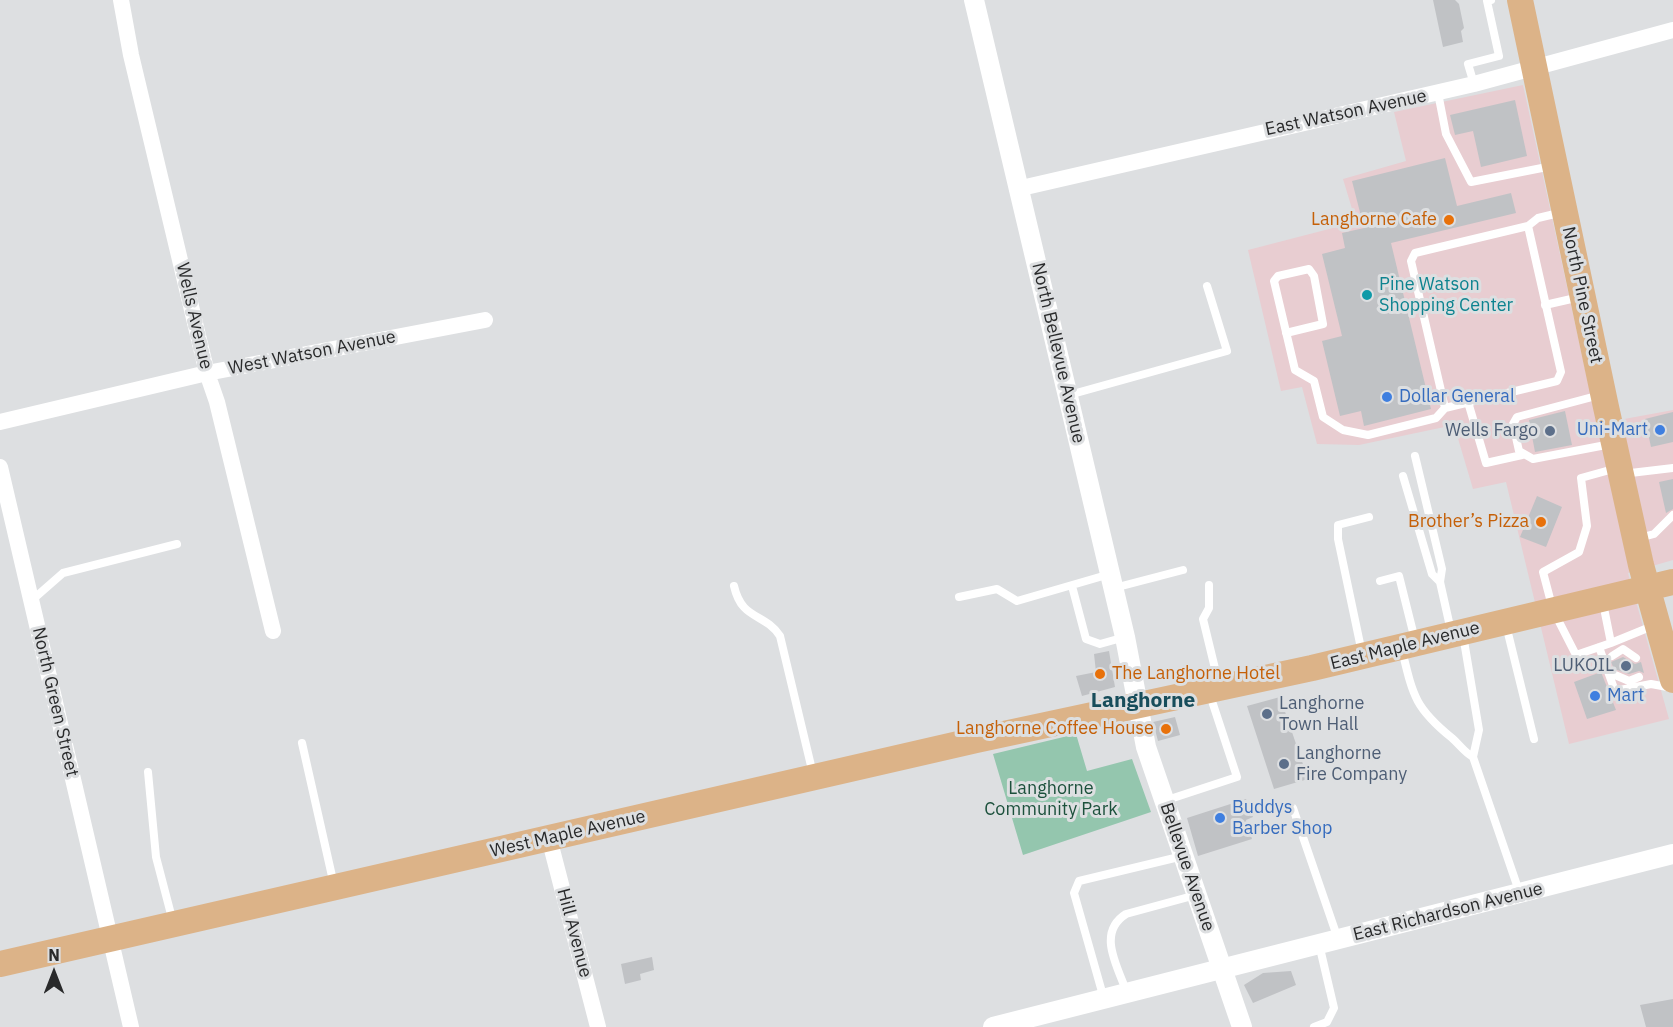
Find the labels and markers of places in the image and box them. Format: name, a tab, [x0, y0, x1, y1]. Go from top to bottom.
place label: Langhorne Cafe	[1311, 209, 1437, 231]
marker: Langhorne Cafe	[1442, 213, 1456, 227]
place label: Pine Watson Shopping Center	[1379, 274, 1513, 316]
marker: Pine Watson Shopping Center	[1360, 288, 1374, 302]
place label: Dollar General	[1399, 386, 1515, 408]
marker: Dollar General	[1380, 390, 1394, 404]
place label: Uni-Mart	[1577, 419, 1648, 441]
place label: Wells Fargo	[1445, 420, 1538, 442]
marker: Uni-Mart	[1653, 423, 1667, 437]
marker: Wells Fargo	[1543, 424, 1557, 438]
place label: Brother’s Pizza	[1408, 511, 1529, 533]
marker: Brother’s Pizza	[1534, 515, 1548, 529]
place label: LUKOIL	[1553, 655, 1614, 677]
marker: LUKOIL	[1619, 659, 1633, 673]
place label: The Langhorne Hotel	[1112, 663, 1280, 685]
marker: The Langhorne Hotel	[1093, 667, 1107, 681]
place label: Mart	[1607, 685, 1644, 707]
marker: Mart	[1588, 689, 1602, 703]
place label: Langhorne Town Hall	[1279, 693, 1364, 736]
marker: Langhorne Town Hall	[1260, 707, 1274, 721]
place label: Langhorne Coffee House	[956, 718, 1154, 740]
marker: Langhorne Coffee House	[1159, 722, 1173, 736]
place label: Langhorne Fire Company	[1296, 743, 1407, 786]
marker: Langhorne Fire Company	[1277, 757, 1291, 771]
place label: Buddys Barber Shop	[1232, 797, 1332, 840]
marker: Buddys Barber Shop	[1213, 811, 1227, 825]

